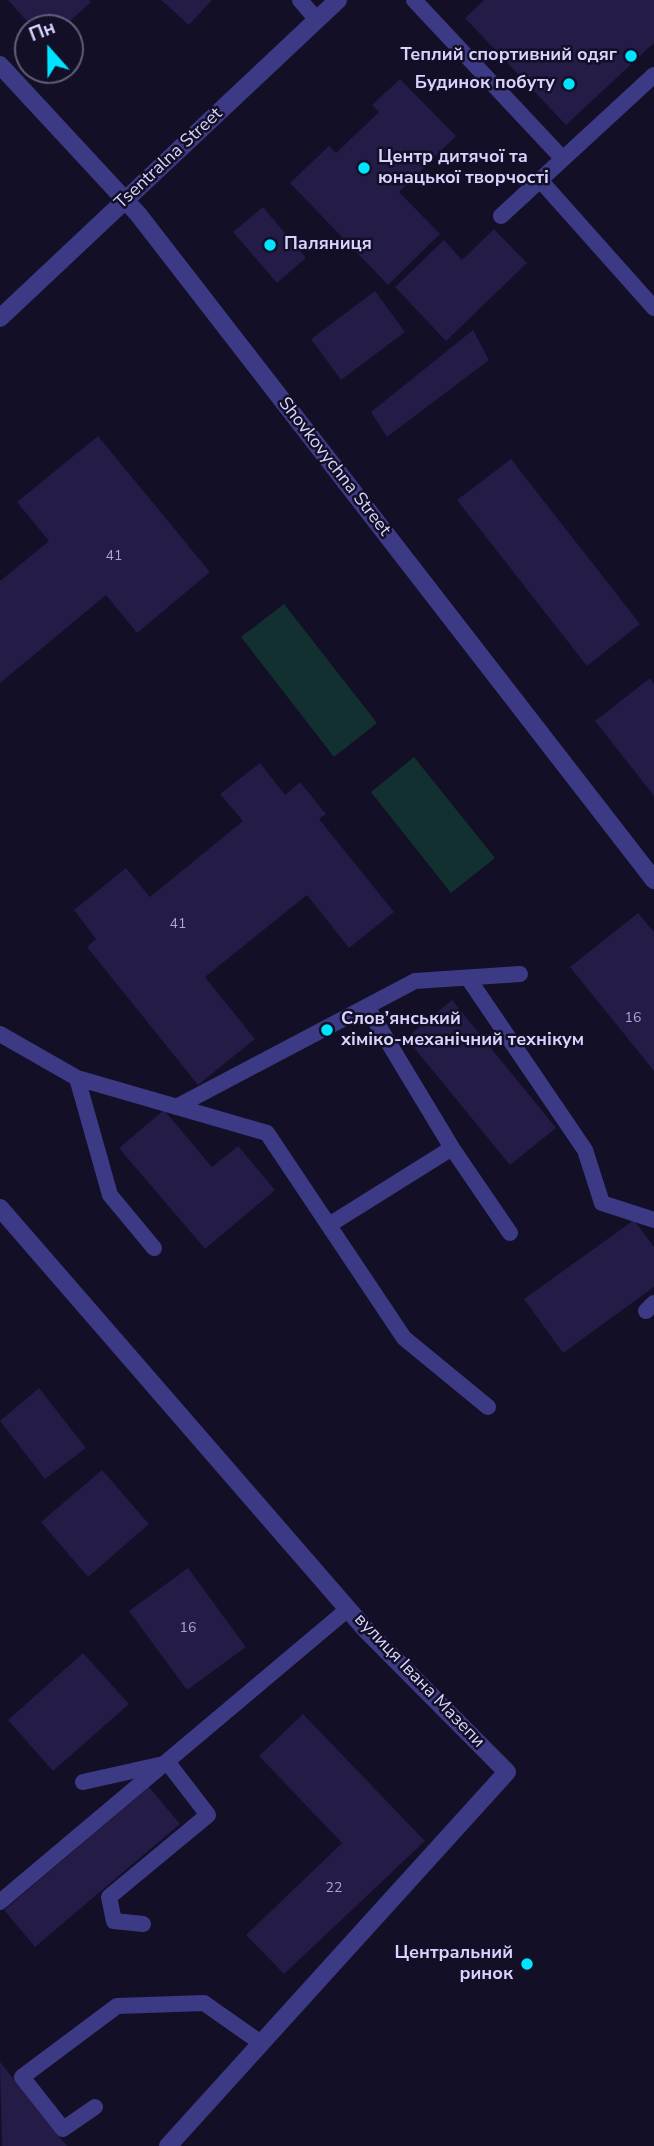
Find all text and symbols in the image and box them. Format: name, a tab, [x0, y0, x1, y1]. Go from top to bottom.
north arrow	[14, 14, 84, 84]
text: Пн	[25, 14, 59, 48]
place label: Теплий спортивний одяг	[400, 45, 617, 67]
marker: Теплий спортивний одяг	[623, 48, 639, 64]
place label: Будинок побуту	[415, 73, 555, 95]
marker: Будинок побуту	[561, 76, 577, 92]
street label: Tsentralna Street	[111, 104, 227, 214]
place label: Центр дитячої та юнацької творчості	[378, 147, 549, 190]
marker: Центр дитячої та юнацької творчості	[356, 160, 372, 176]
place label: Паляниця	[284, 234, 372, 256]
marker: Паляниця	[262, 237, 278, 253]
street label: Shovkovychna Street	[273, 393, 395, 541]
house number: 41	[106, 549, 122, 565]
house number: 41	[170, 917, 186, 933]
place label: Слов’янський хіміко-механічний технікум	[341, 1009, 584, 1052]
house number: 16	[625, 1011, 641, 1027]
marker: Слов’янський хіміко-механічний технікум	[319, 1022, 335, 1038]
street label: вулиця Івана Мазепи	[349, 1609, 489, 1753]
house number: 16	[180, 1621, 196, 1637]
house number: 22	[326, 1881, 342, 1897]
place label: Центральний ринок	[394, 1943, 513, 1986]
marker: Центральний ринок	[519, 1956, 535, 1972]

